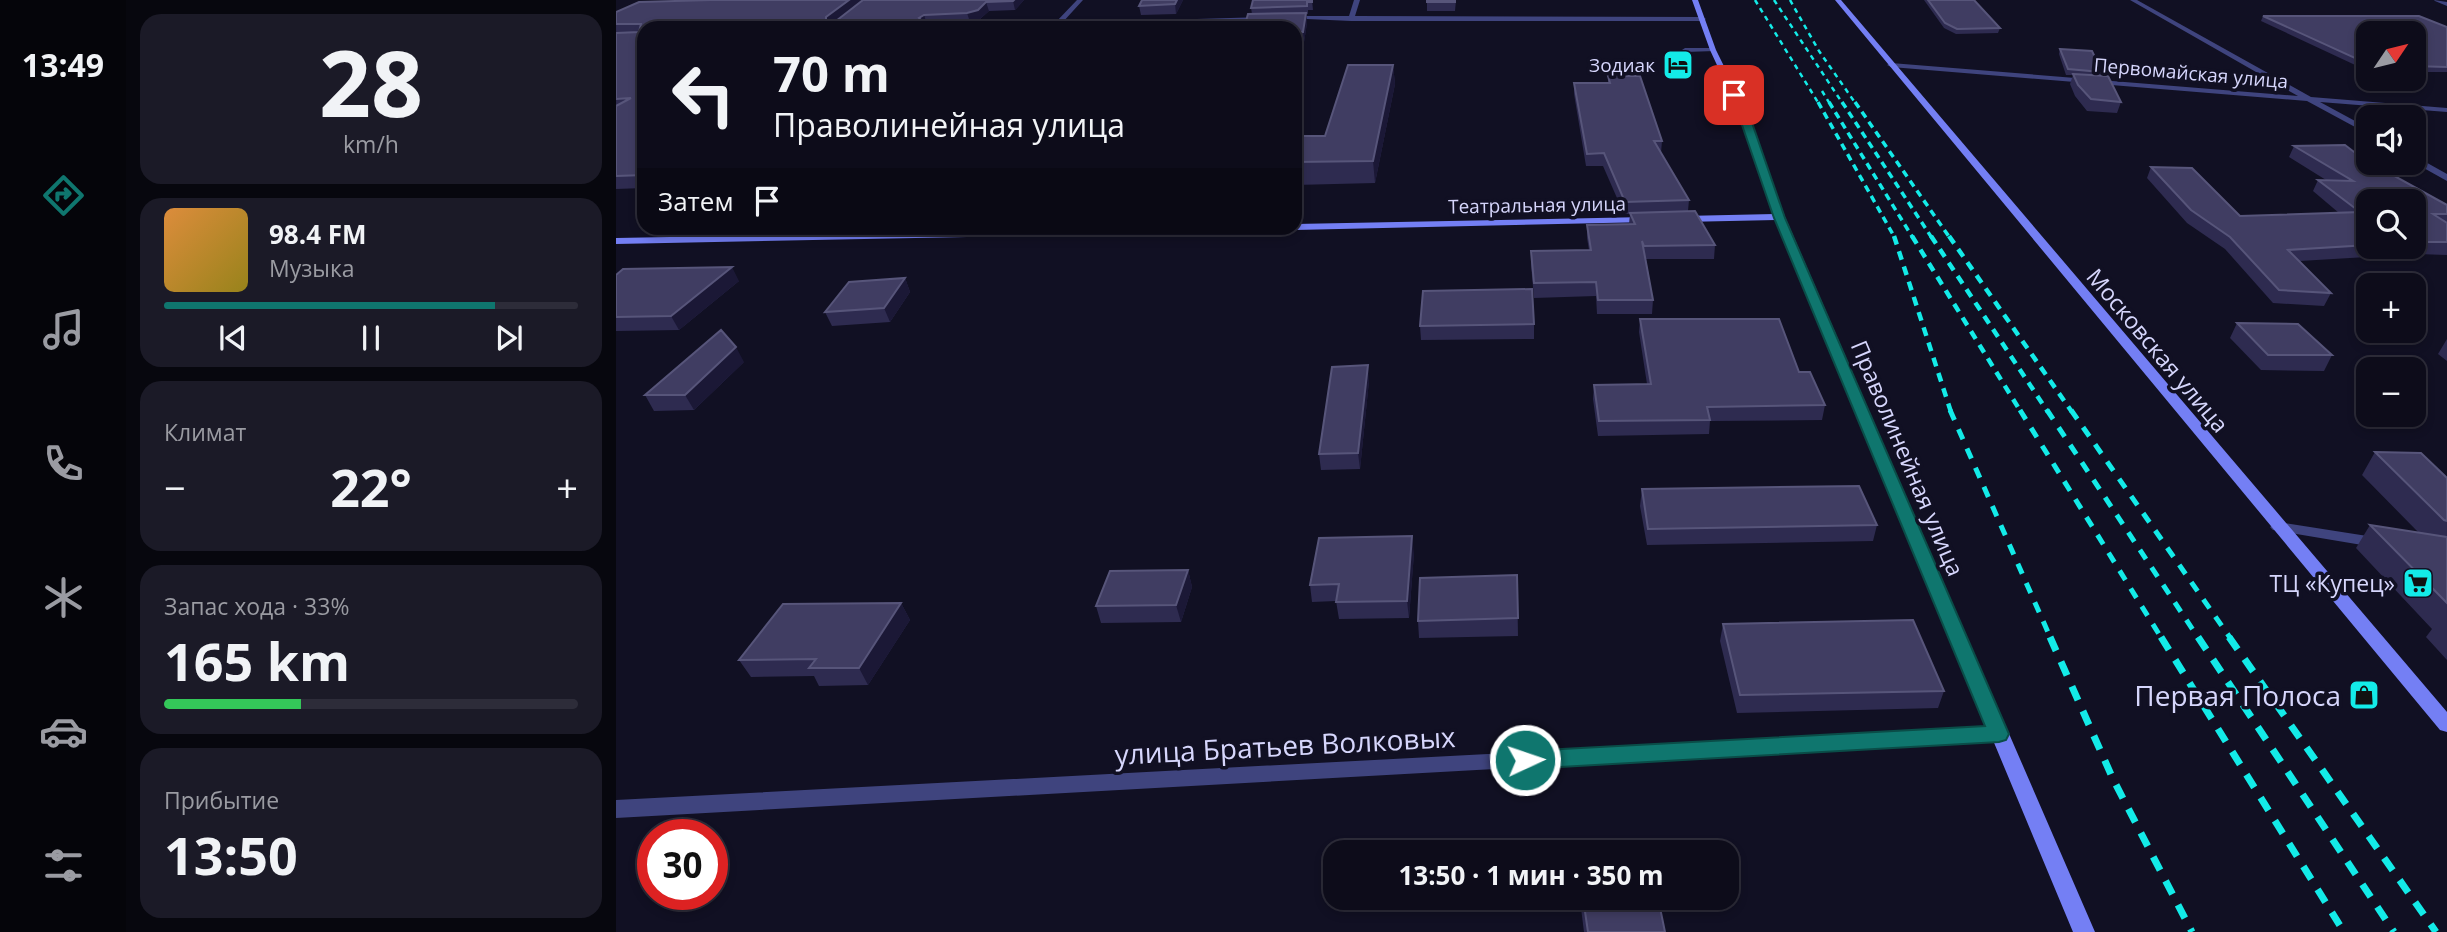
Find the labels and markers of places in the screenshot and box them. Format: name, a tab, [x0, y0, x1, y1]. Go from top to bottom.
hotel icon: Зодиак	[1661, 48, 1695, 82]
place label: Зодиак	[1589, 52, 1655, 78]
pin	[1704, 65, 1764, 125]
supermarket icon: ТЦ «Купец»	[2401, 566, 2435, 600]
place label: ТЦ «Купец»	[2269, 567, 2395, 599]
place label: Первая Полоса	[2134, 676, 2341, 714]
shop icon: Первая Полоса	[2347, 678, 2381, 712]

